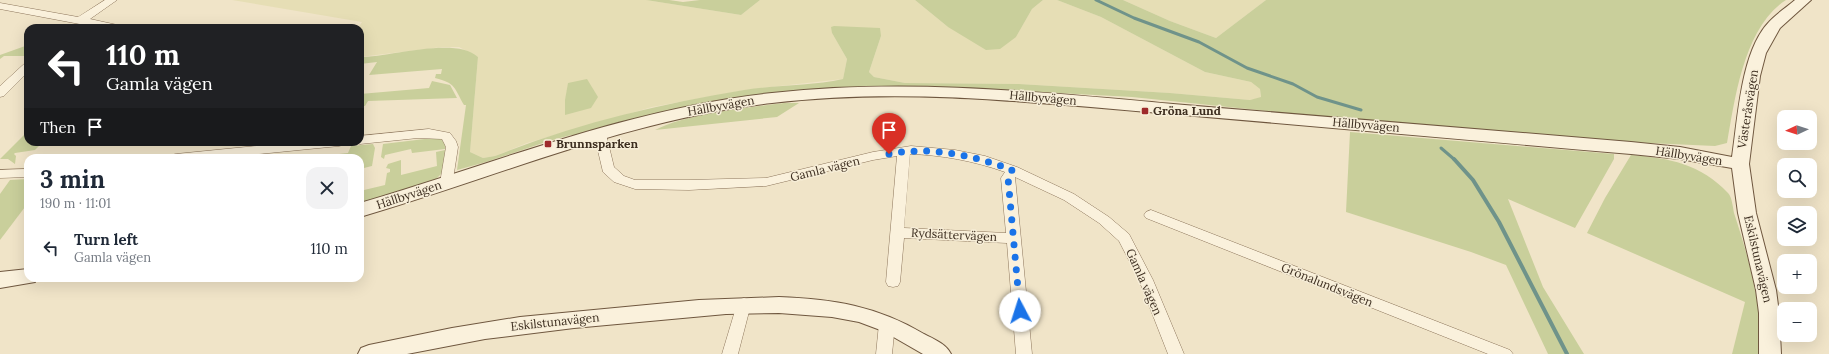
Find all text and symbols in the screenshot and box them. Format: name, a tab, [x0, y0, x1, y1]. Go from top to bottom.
text: 110 m	[106, 37, 180, 73]
icon: left	[40, 40, 92, 92]
street label: Västeråsvägen	[1734, 68, 1761, 150]
text: Gamla vägen	[106, 72, 213, 95]
street label: Hällbyvägen	[1009, 87, 1077, 108]
street label: Hällbyvägen	[686, 92, 756, 119]
place label: Gröna Lund	[1153, 103, 1221, 118]
marker: Gröna Lund	[1140, 106, 1150, 116]
north arrow	[1777, 110, 1817, 150]
map controls	[1777, 110, 1817, 342]
pin	[872, 113, 906, 154]
street label: Hällbyvägen	[1332, 114, 1400, 135]
icon: arrive	[84, 116, 106, 138]
text: Then	[40, 118, 76, 137]
icon: arrive	[878, 119, 900, 141]
place label: Brunnsparken	[556, 136, 639, 151]
marker: Brunnsparken	[543, 139, 553, 149]
street label: Hällbyvägen	[1654, 143, 1724, 168]
street label: Gamla vägen	[789, 153, 861, 184]
button: search	[1777, 158, 1817, 198]
text: 3 min	[40, 164, 105, 195]
button: close	[306, 167, 348, 209]
street label: Hällbyvägen	[374, 177, 443, 212]
text: 190 m · 11:01	[40, 195, 111, 212]
button: layers	[1777, 206, 1817, 246]
street label: Eskilstunavägen	[1741, 214, 1776, 304]
street label: Rydsättervägen	[911, 225, 997, 244]
text: Turn left	[74, 230, 138, 249]
icon: left	[40, 237, 62, 259]
text: 110 m	[310, 239, 348, 258]
street label: Gamla vägen	[1123, 246, 1166, 317]
text: Gamla vägen	[74, 249, 151, 266]
button: +	[1777, 254, 1817, 294]
street label: Grönalundsvägen	[1279, 259, 1375, 310]
position arrow	[999, 290, 1041, 332]
button: −	[1777, 302, 1817, 342]
street label: Eskilstunavägen	[510, 309, 600, 334]

